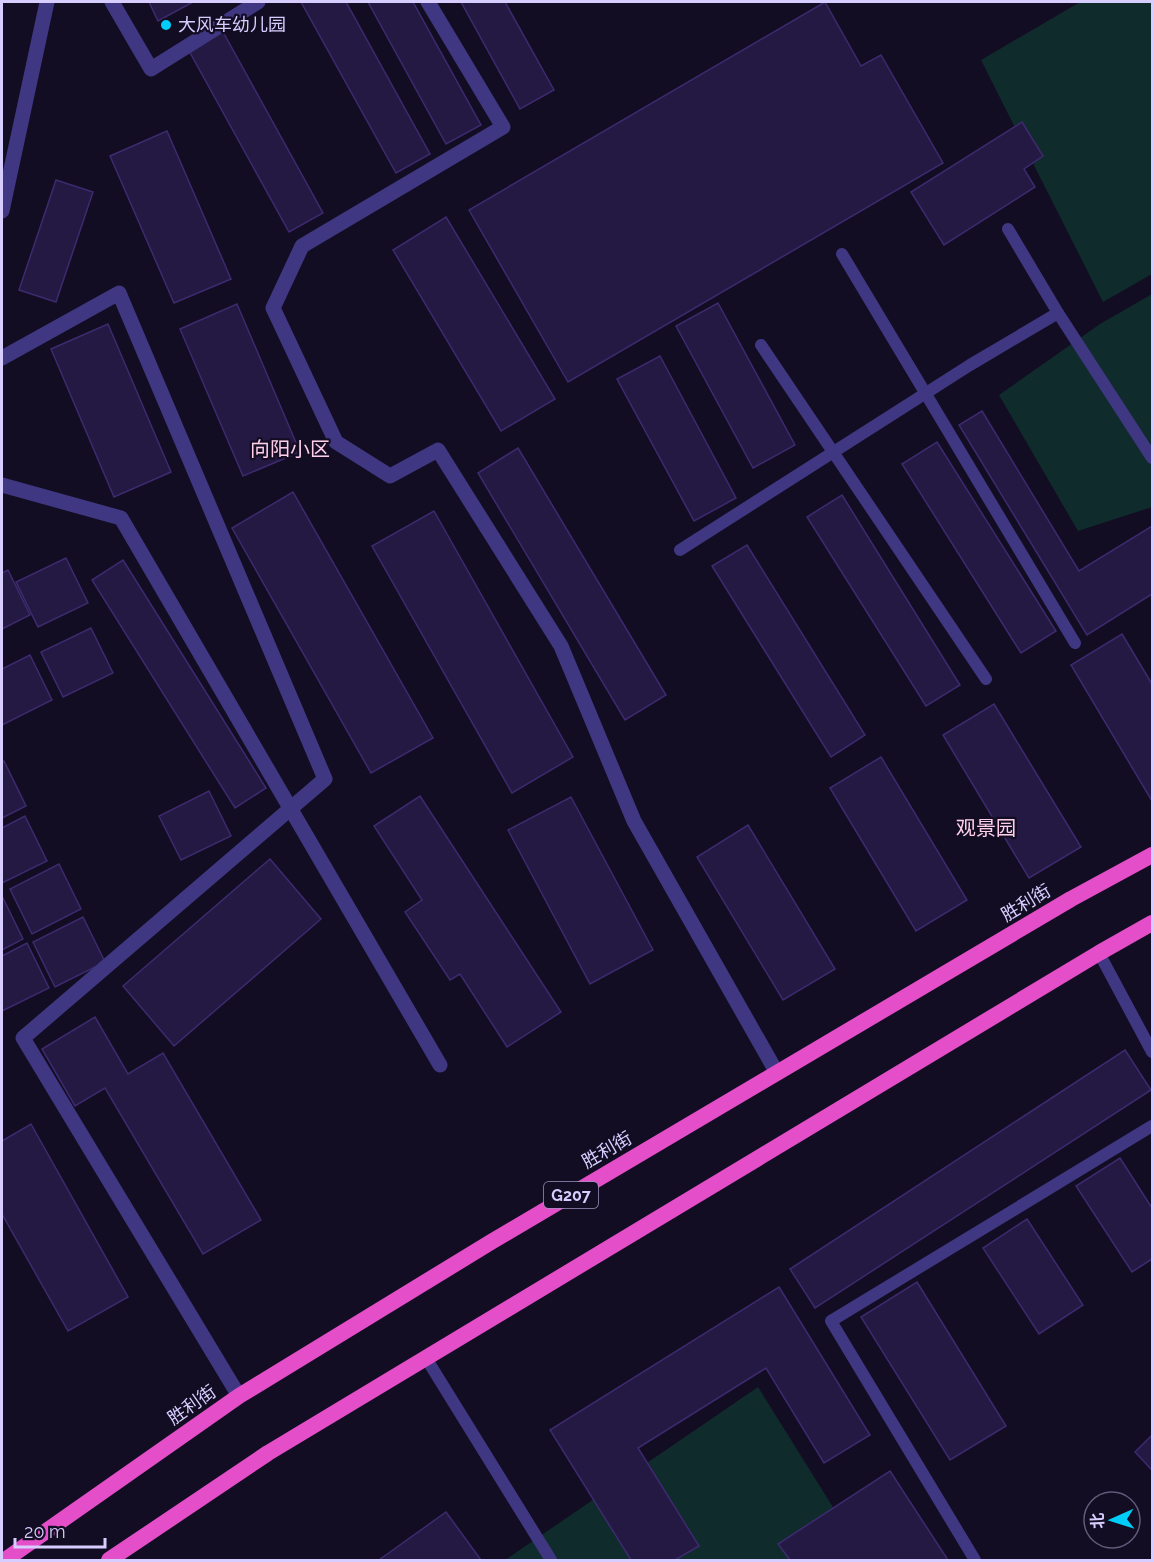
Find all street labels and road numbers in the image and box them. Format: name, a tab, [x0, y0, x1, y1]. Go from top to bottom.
street label: 胜利街	[997, 880, 1054, 925]
street label: 胜利街	[578, 1127, 635, 1172]
road number: G207	[544, 1182, 598, 1208]
street label: 胜利街	[164, 1381, 220, 1429]

